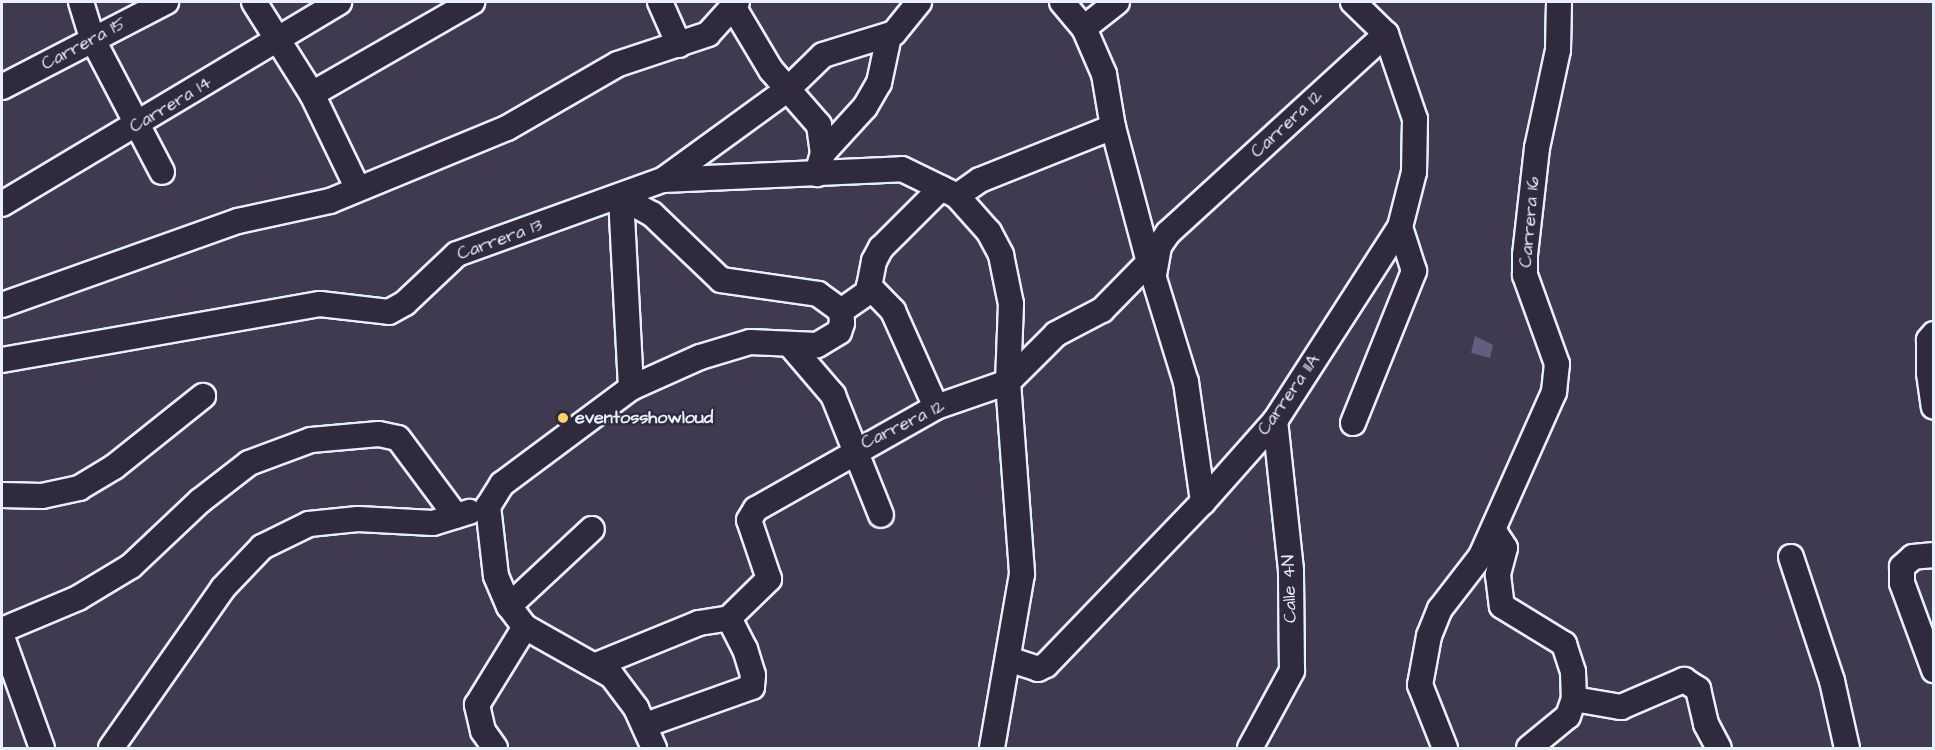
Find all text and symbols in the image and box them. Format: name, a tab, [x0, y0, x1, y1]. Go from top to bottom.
street label: Carrera 15	[38, 13, 130, 75]
street label: Carrera 14	[126, 72, 216, 138]
street label: Carrera 12	[1247, 85, 1327, 163]
street label: Carrera 16	[1515, 176, 1545, 268]
street label: Carrera 13	[454, 215, 546, 265]
street label: Carrera 11A	[1253, 350, 1325, 440]
street label: Carrera 12	[858, 395, 948, 455]
place label: eventosshowloud	[575, 407, 713, 429]
marker: eventosshowloud	[556, 411, 570, 425]
street label: Calle 4N	[1278, 555, 1302, 623]

